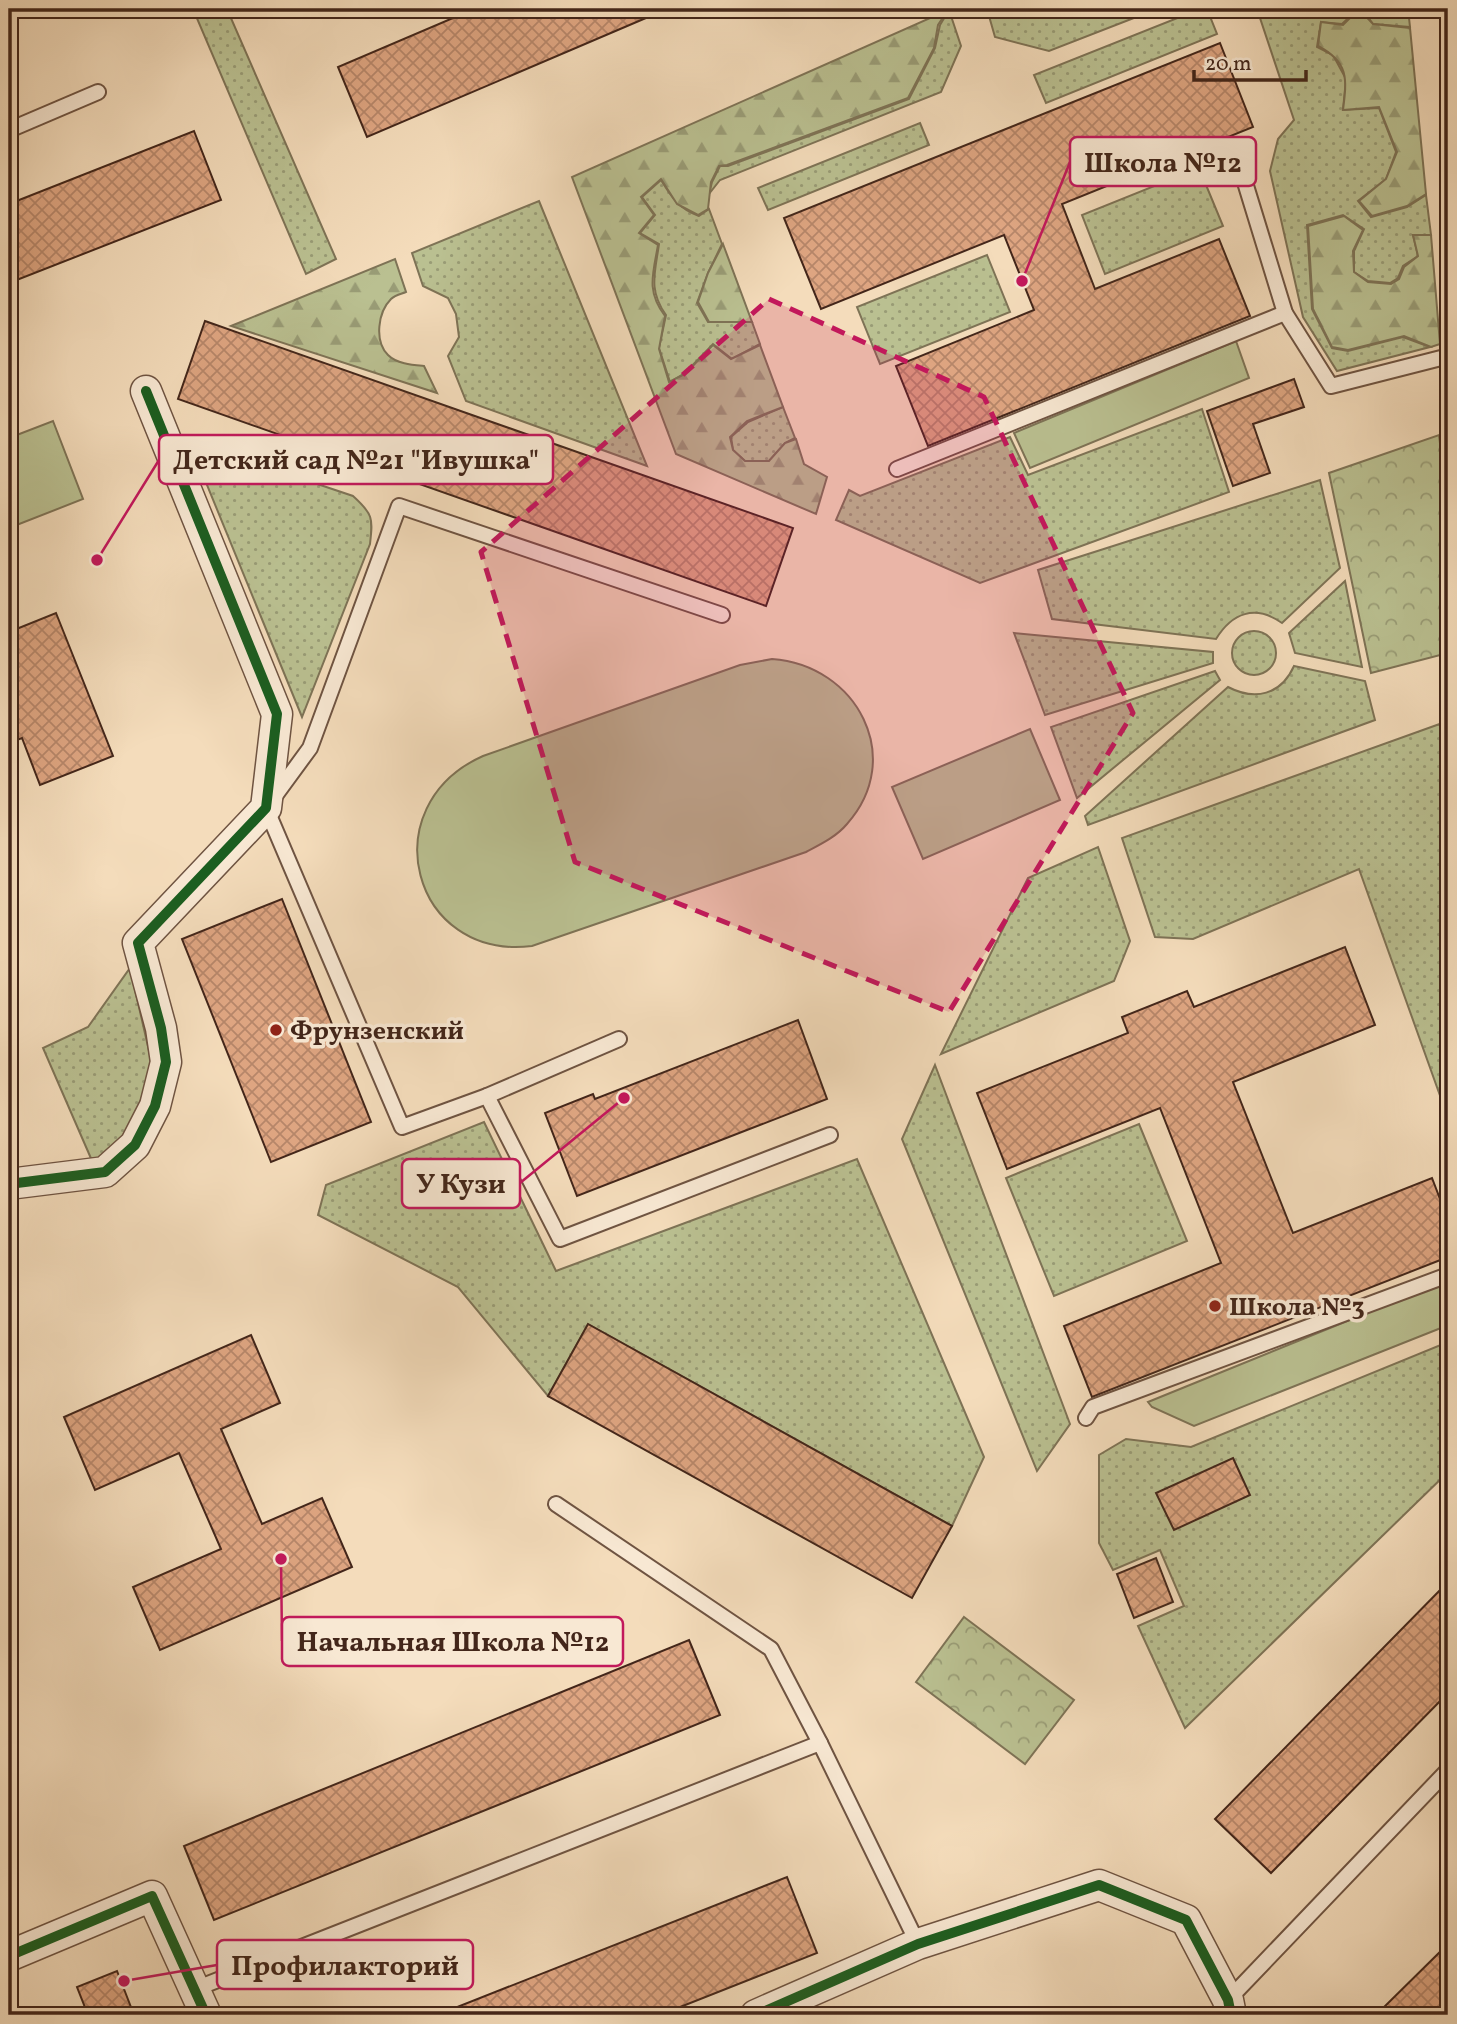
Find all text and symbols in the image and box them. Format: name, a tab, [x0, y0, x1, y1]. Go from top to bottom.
scale bar	[1194, 38, 1306, 82]
text: 20 m	[1205, 50, 1251, 79]
callout: Школа №12	[1070, 137, 1256, 186]
text: Школа №12	[1084, 145, 1242, 184]
callout: Детский сад №21 "Ивушка"	[159, 435, 553, 484]
text: Детский сад №21 "Ивушка"	[173, 442, 539, 481]
place label: Фрунзенский	[290, 1014, 464, 1050]
marker: Фрунзенский	[268, 1022, 284, 1038]
callout: У Кузи	[402, 1159, 520, 1208]
text: У Кузи	[416, 1166, 506, 1205]
place label: Школа №3	[1229, 1290, 1365, 1326]
marker: Школа №3	[1207, 1298, 1223, 1314]
callout: Начальная Школа №12	[282, 1617, 623, 1666]
text: Начальная Школа №12	[297, 1624, 609, 1663]
callout: Профилакторий	[217, 1940, 473, 1989]
text: Профилакторий	[231, 1948, 459, 1987]

